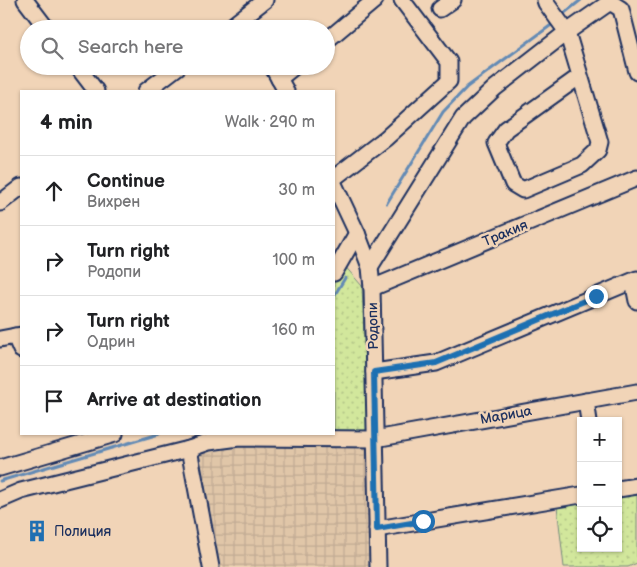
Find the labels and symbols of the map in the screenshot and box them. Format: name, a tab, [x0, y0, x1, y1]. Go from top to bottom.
street label: Тракия	[480, 216, 530, 250]
route end	[585, 285, 608, 308]
street label: Родопи	[364, 302, 382, 350]
street label: Марица	[479, 402, 534, 428]
route start	[412, 510, 435, 533]
building icon: Полиция	[24, 518, 50, 544]
place label: Полиция	[54, 523, 111, 540]

